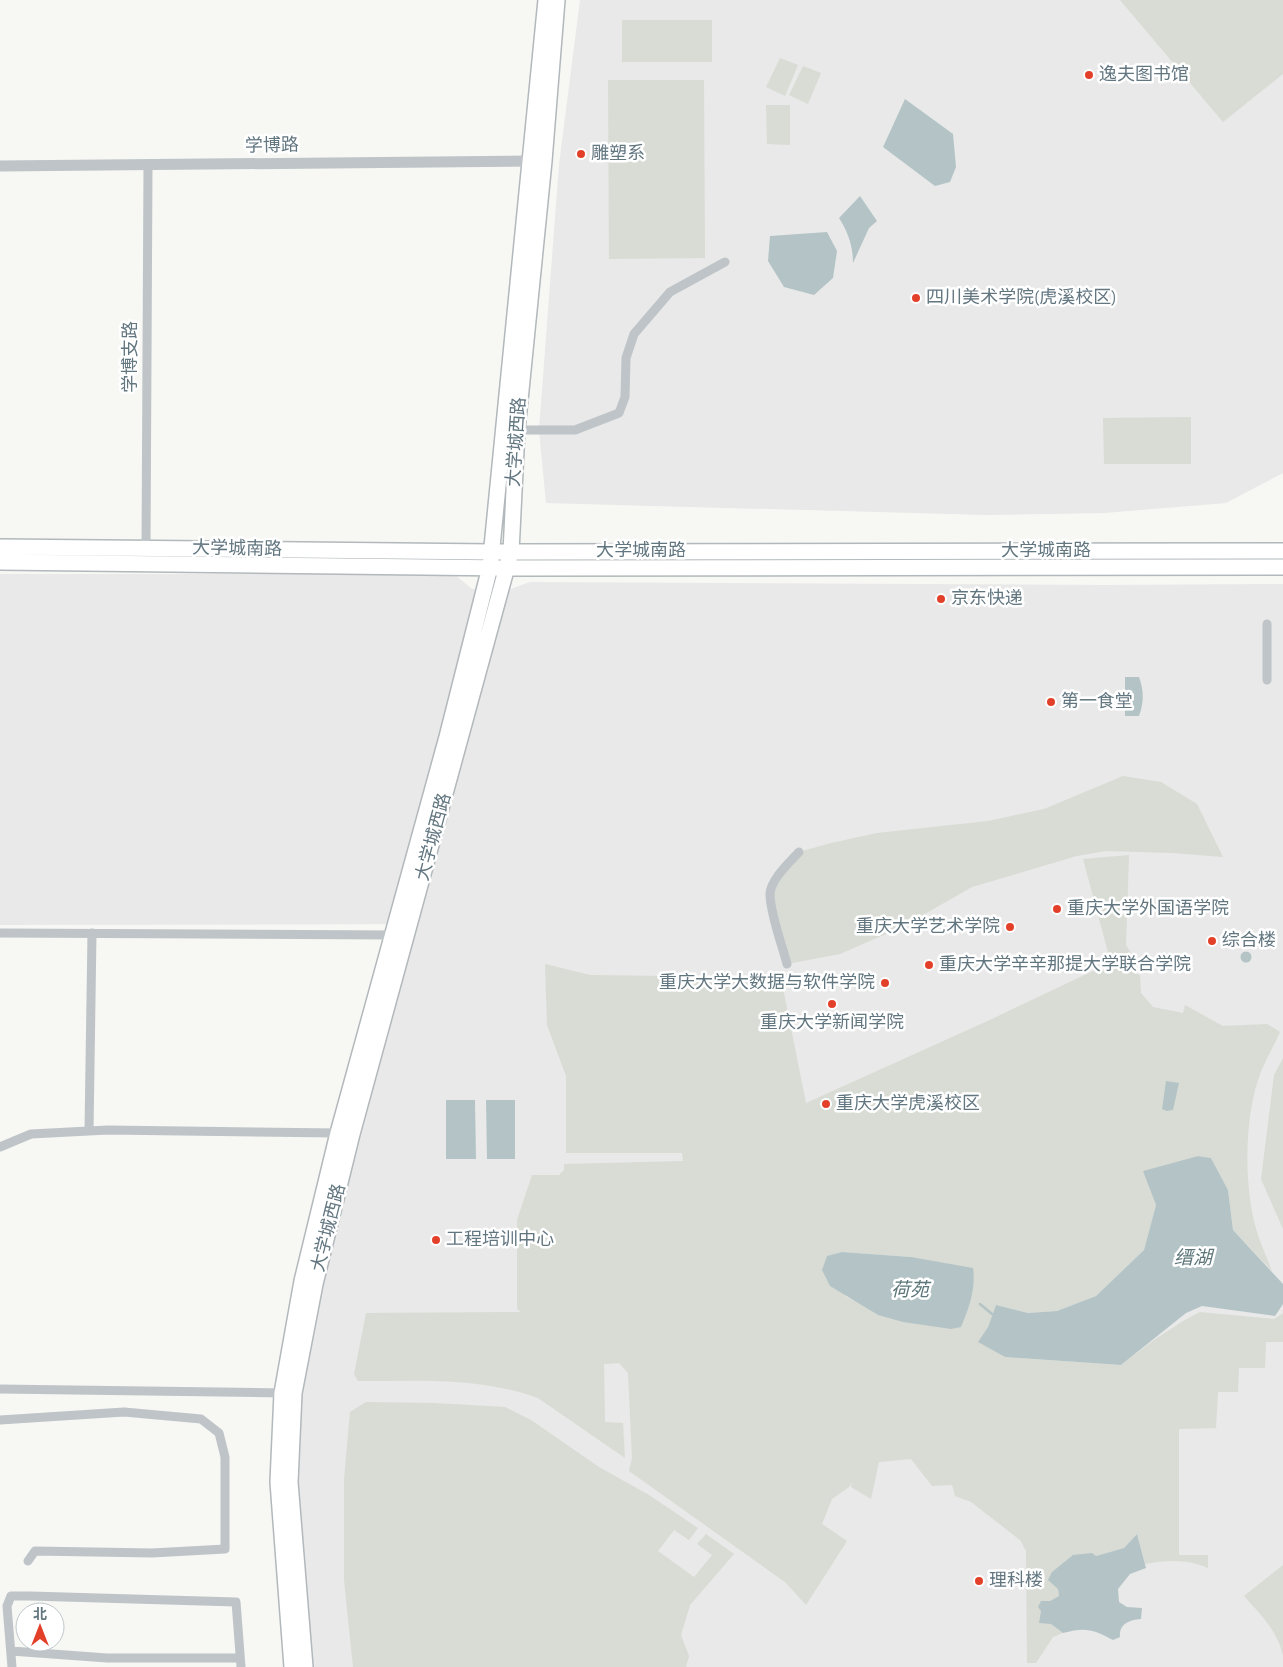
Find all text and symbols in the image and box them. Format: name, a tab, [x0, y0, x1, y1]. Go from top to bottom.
place label: 逸夫图书馆	[1099, 64, 1189, 84]
marker: 逸夫图书馆	[1083, 69, 1095, 81]
street label: 学博路	[245, 135, 299, 155]
place label: 雕塑系	[591, 143, 645, 163]
marker: 雕塑系	[575, 148, 587, 160]
place label: 四川美术学院(虎溪校区)	[926, 287, 1117, 307]
marker: 四川美术学院(虎溪校区)	[910, 292, 922, 304]
street label: 学博支路	[120, 321, 140, 393]
street label: 大学城西路	[503, 396, 529, 488]
street label: 大学城南路	[192, 537, 282, 559]
street label: 大学城南路	[596, 540, 686, 560]
street label: 大学城南路	[1001, 540, 1091, 560]
place label: 京东快递	[951, 588, 1023, 608]
marker: 京东快递	[935, 593, 947, 605]
place label: 第一食堂	[1061, 691, 1133, 711]
marker: 第一食堂	[1045, 696, 1057, 708]
street label: 大学城西路	[412, 791, 454, 883]
place label: 重庆大学外国语学院	[1067, 898, 1229, 918]
marker: 重庆大学外国语学院	[1051, 903, 1063, 915]
place label: 重庆大学艺术学院	[856, 916, 1000, 936]
marker: 重庆大学艺术学院	[1004, 921, 1016, 933]
place label: 综合楼	[1222, 930, 1276, 950]
marker: 综合楼	[1206, 935, 1218, 947]
place label: 重庆大学辛辛那提大学联合学院	[939, 954, 1191, 974]
marker: 重庆大学辛辛那提大学联合学院	[923, 959, 935, 971]
place label: 重庆大学大数据与软件学院	[659, 972, 875, 992]
marker: 重庆大学大数据与软件学院	[879, 977, 891, 989]
marker: 重庆大学新闻学院	[826, 998, 838, 1010]
place label: 重庆大学新闻学院	[760, 1012, 904, 1032]
place label: 重庆大学虎溪校区	[836, 1093, 980, 1113]
marker: 重庆大学虎溪校区	[820, 1098, 832, 1110]
street label: 大学城西路	[307, 1182, 349, 1274]
place label: 工程培训中心	[446, 1229, 554, 1249]
marker: 工程培训中心	[430, 1234, 442, 1246]
water label: 缙湖	[1174, 1248, 1215, 1268]
water label: 荷苑	[891, 1280, 932, 1300]
place label: 理科楼	[989, 1570, 1043, 1590]
marker: 理科楼	[973, 1575, 985, 1587]
north arrow	[15, 1602, 65, 1652]
text: 北	[33, 1607, 47, 1622]

